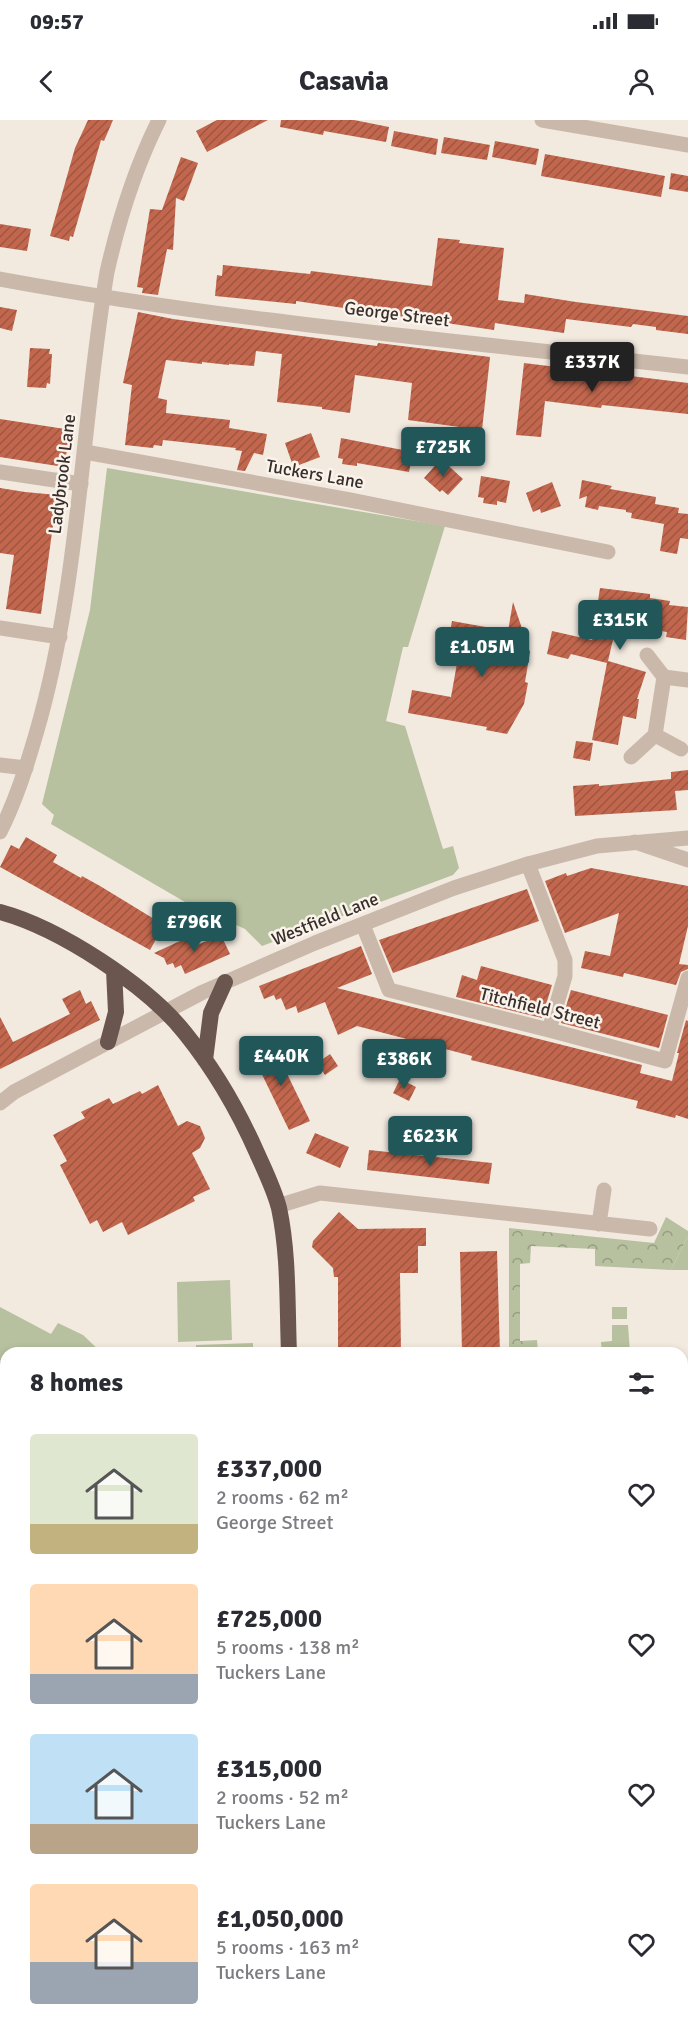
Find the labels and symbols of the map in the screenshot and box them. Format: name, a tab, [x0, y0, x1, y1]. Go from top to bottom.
street label: George Street	[343, 297, 451, 331]
pin: £337K	[550, 342, 634, 393]
street label: Ladybrook Lane	[44, 413, 80, 535]
pin: £725K	[401, 427, 485, 478]
street label: Tuckers Lane	[264, 455, 366, 493]
pin: £315K	[578, 600, 662, 651]
pin: £1.05M	[433, 627, 531, 678]
street label: Westfield Lane	[268, 888, 382, 950]
pin: £796K	[152, 902, 236, 953]
street label: Titchfield Street	[478, 982, 602, 1034]
pin: £440K	[239, 1036, 323, 1087]
pin: £386K	[362, 1039, 446, 1090]
pin: £623K	[388, 1116, 472, 1167]

